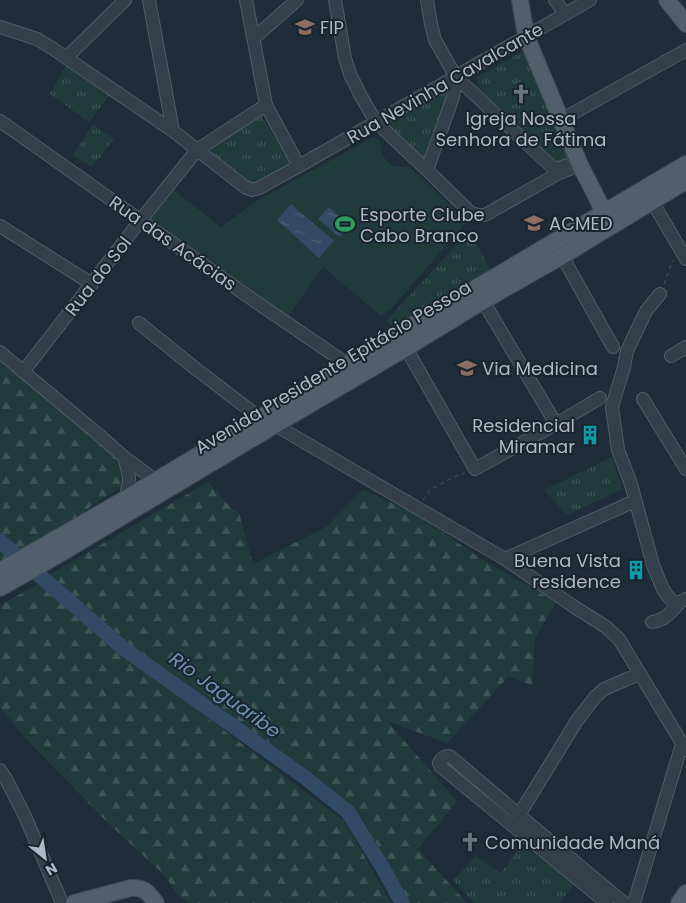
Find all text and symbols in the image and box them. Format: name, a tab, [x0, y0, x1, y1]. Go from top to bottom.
place label: FIP	[320, 15, 344, 40]
school or university icon: FIP	[294, 16, 316, 38]
street label: Rua Nevinha Cavalcante	[342, 16, 548, 150]
church icon: Igreja Nossa Senhora de Fátima	[510, 83, 532, 105]
place label: Igreja Nossa Senhora de Fátima	[435, 106, 607, 152]
street label: Rua das Acácias	[104, 190, 242, 296]
place label: Esporte Clube Cabo Branco	[360, 202, 485, 248]
place label: ACMED	[549, 211, 613, 236]
school or university icon: ACMED	[523, 212, 545, 234]
sports icon: Esporte Clube Cabo Branco	[334, 213, 356, 235]
street label: Rua do Sol	[59, 231, 137, 321]
street label: Avenida Presidente Epitácio Pessoa	[190, 274, 476, 460]
place label: Via Medicina	[482, 356, 598, 381]
school or university icon: Via Medicina	[456, 357, 478, 379]
place label: Residencial Miramar	[472, 413, 575, 459]
building icon: Residencial Miramar	[579, 424, 601, 446]
place label: Buena Vista residence	[514, 548, 621, 594]
building icon: Buena Vista residence	[625, 559, 647, 581]
water label: Rio Jaguaribe	[164, 646, 286, 745]
place label: Comunidade Maná	[485, 830, 660, 855]
church icon: Comunidade Maná	[459, 831, 481, 853]
north arrow	[20, 833, 70, 883]
text: N	[42, 858, 61, 881]

